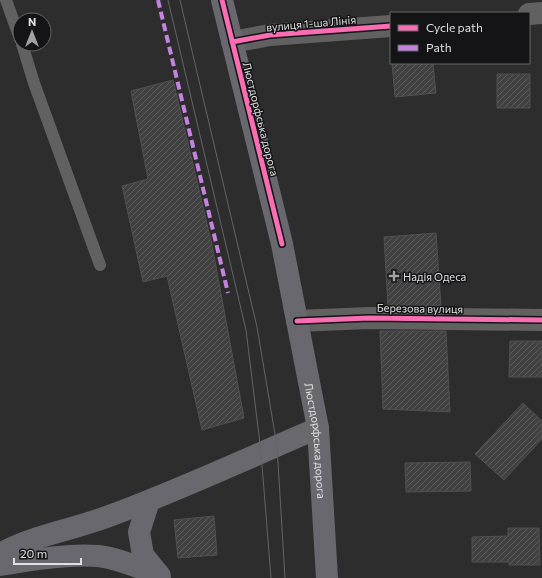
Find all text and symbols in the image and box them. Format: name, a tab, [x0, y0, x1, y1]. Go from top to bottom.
north arrow	[12, 12, 52, 52]
legend	[390, 12, 530, 64]
street label: вулиця 1-ша Лінія	[265, 13, 357, 33]
text: N	[28, 15, 36, 28]
text: Cycle path	[426, 20, 483, 34]
text: Path	[426, 40, 452, 54]
street label: Люстдорфська дорога	[241, 61, 281, 177]
marker: Надія Одеса	[388, 270, 400, 282]
place label: Надія Одеса	[403, 270, 466, 283]
street label: Березова вулиця	[377, 301, 463, 315]
street label: Люстдорфська дорога	[303, 381, 329, 499]
scale bar	[14, 540, 81, 566]
text: 20 m	[20, 546, 47, 560]

